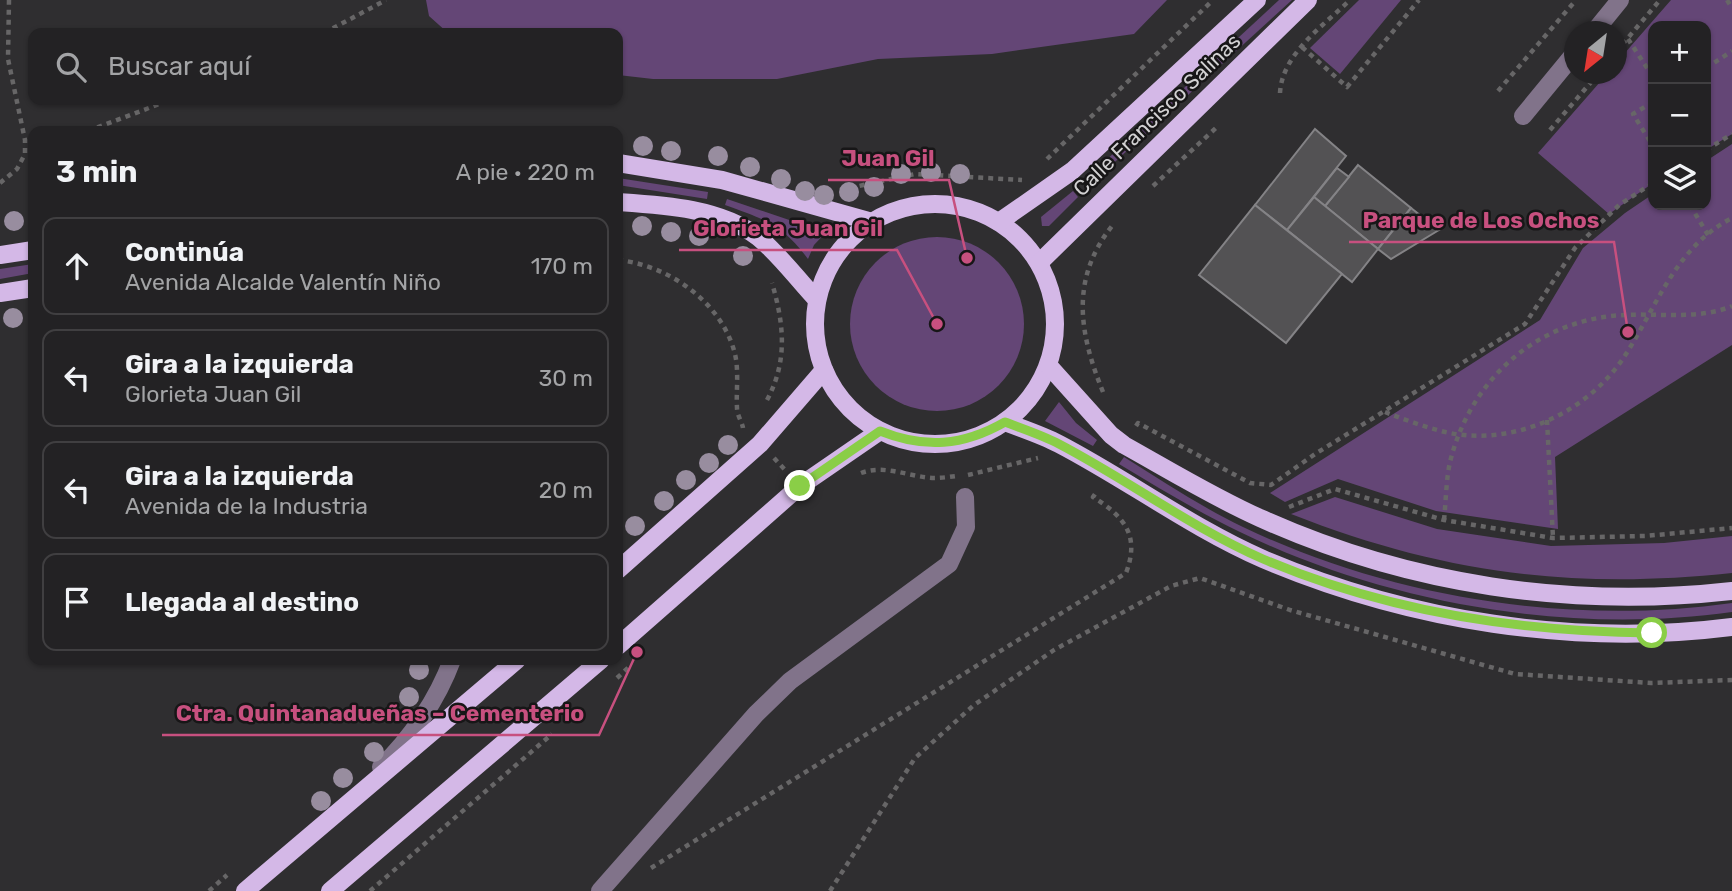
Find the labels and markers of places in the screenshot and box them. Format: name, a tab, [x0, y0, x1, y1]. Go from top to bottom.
callout: Juan Gil	[828, 136, 949, 180]
callout: Parque de Los Ochos	[1349, 198, 1614, 242]
callout: Glorieta Juan Gil	[679, 206, 897, 250]
callout: Ctra. Quintanadueñas – Cementerio	[162, 691, 599, 735]

